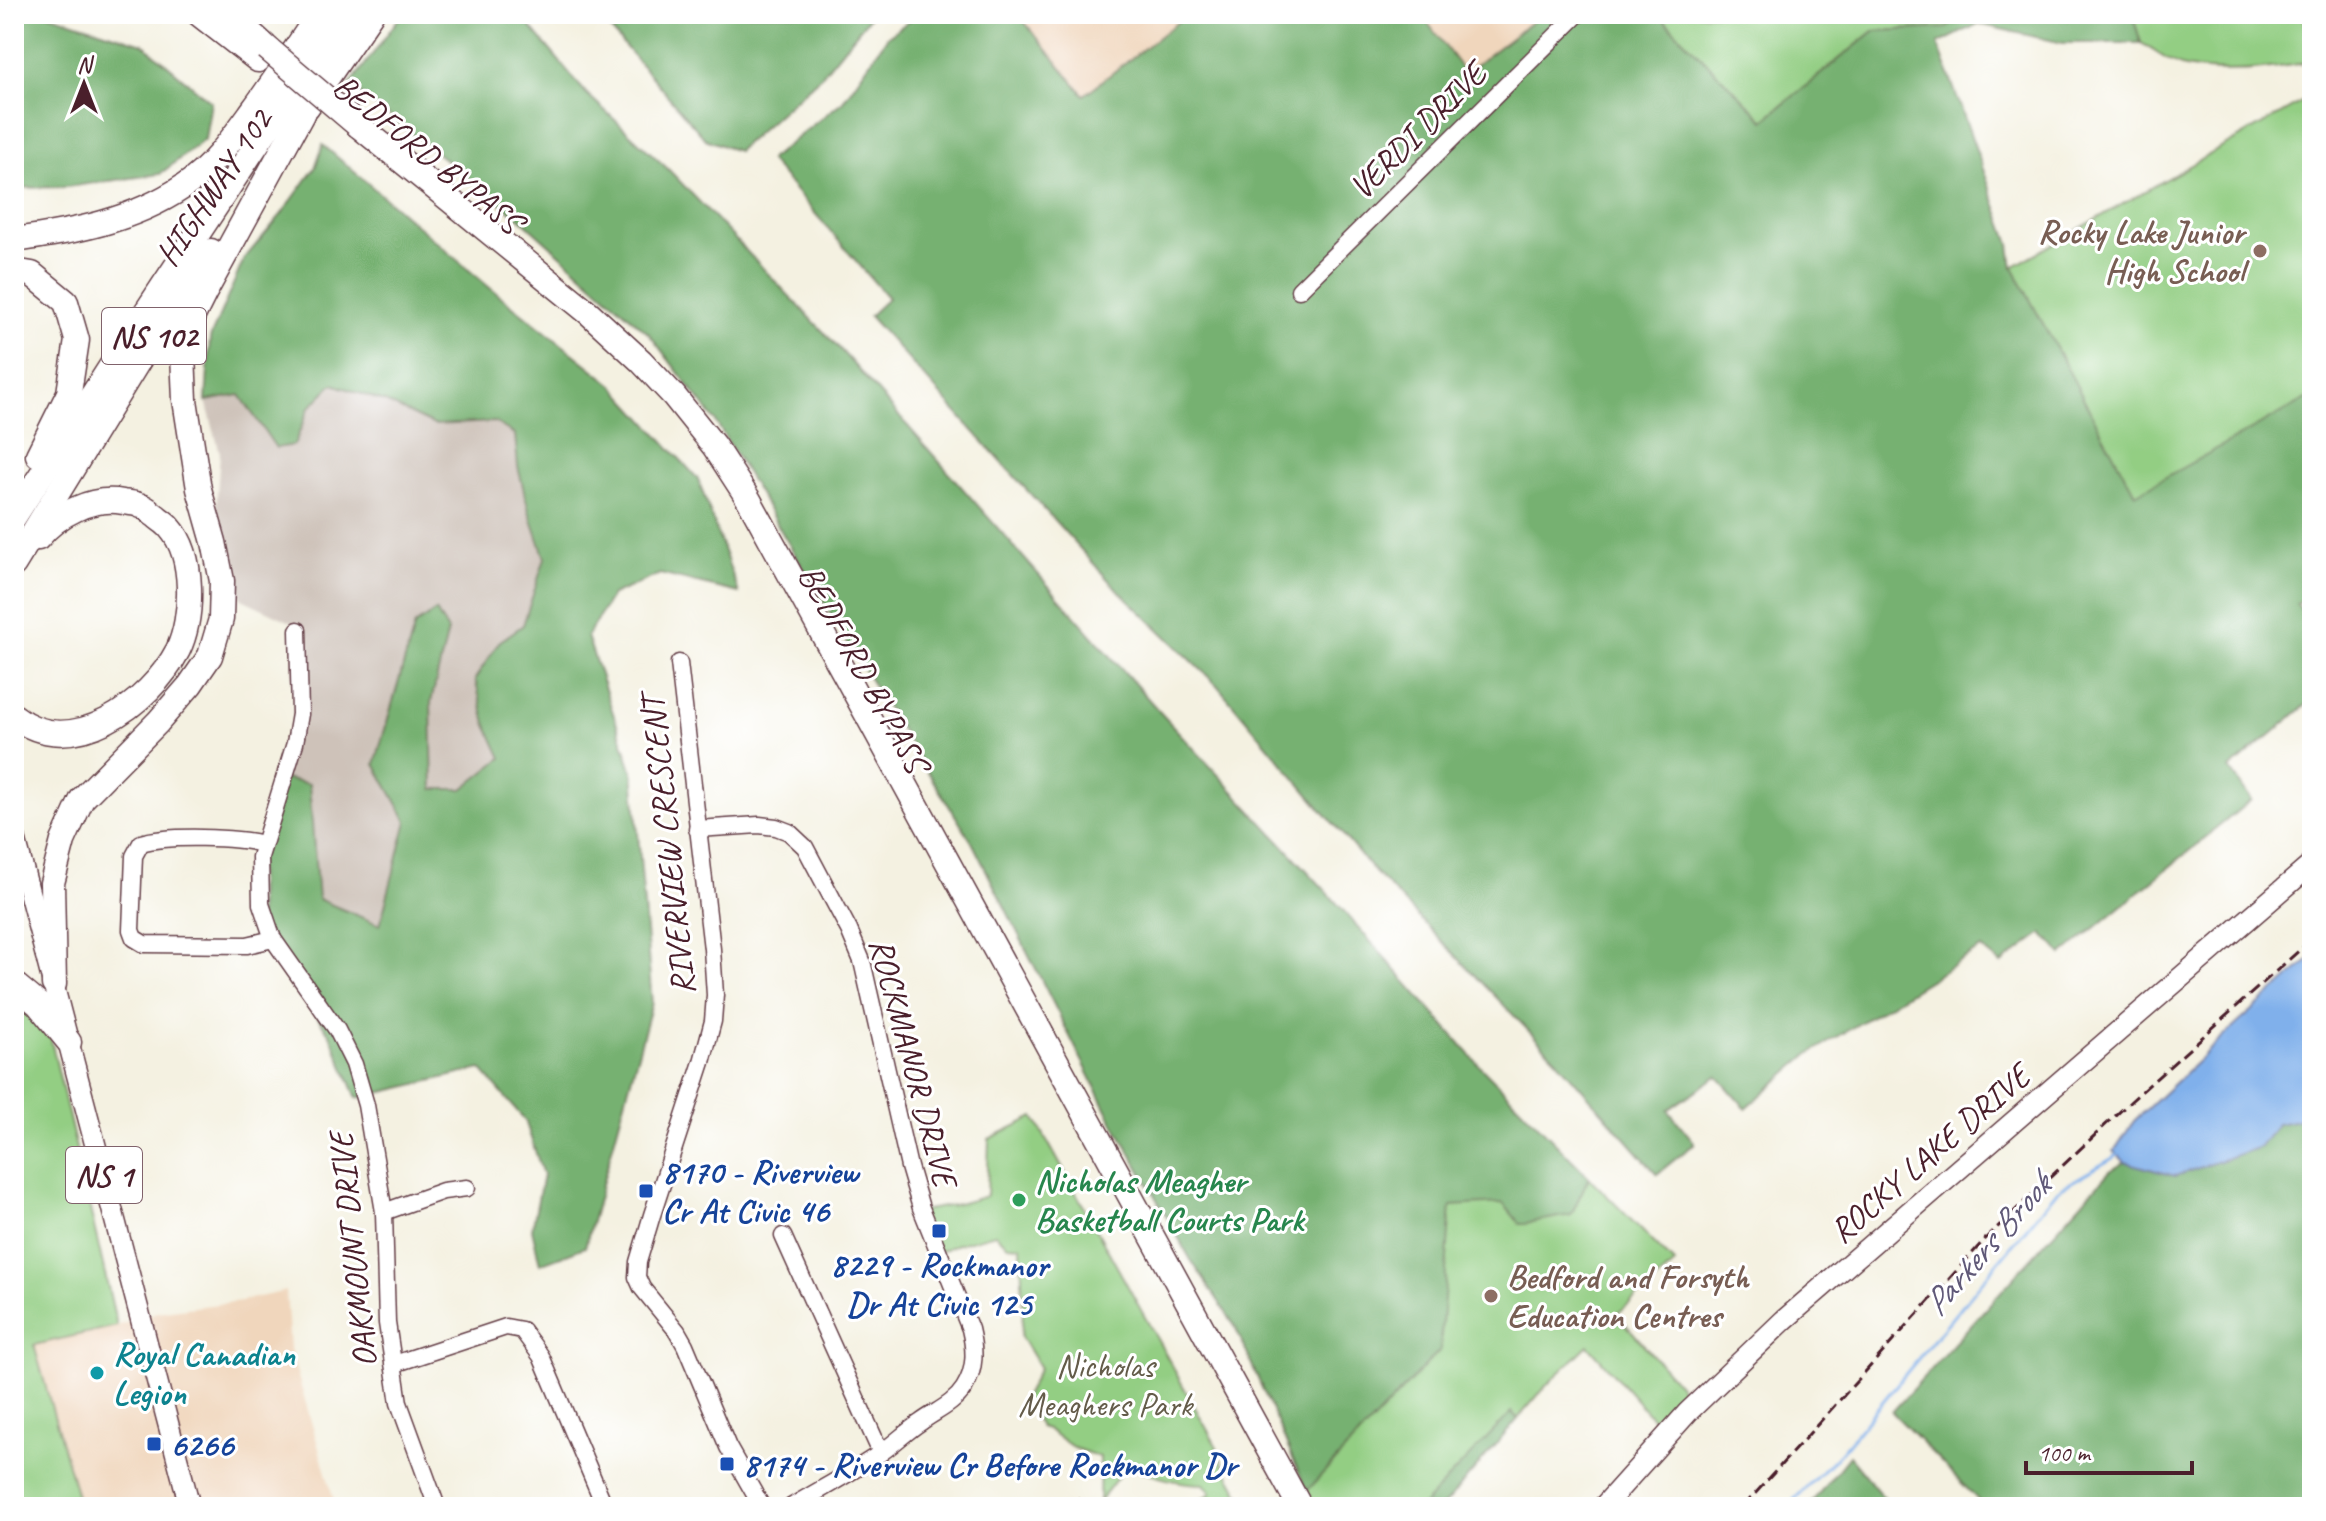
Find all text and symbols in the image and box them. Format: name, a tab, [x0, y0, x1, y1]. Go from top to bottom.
north arrow	[44, 44, 124, 124]
street label: VERDI DRIVE	[1340, 50, 1498, 208]
text: N	[77, 51, 94, 79]
street label: BEDFORD BYPASS	[325, 64, 536, 247]
street label: HIGHWAY 102	[145, 98, 283, 274]
place label: Rocky Lake Junior High School	[2038, 210, 2250, 292]
marker: Rocky Lake Junior High School	[2251, 242, 2269, 260]
road number: NS 102	[102, 308, 206, 364]
street label: BEDFORD BYPASS	[789, 557, 941, 785]
street label: RIVERVIEW CRESCENT	[630, 687, 705, 997]
street label: ROCKMANOR DRIVE	[860, 933, 968, 1195]
street label: ROCKY LAKE DRIVE	[1820, 1052, 2042, 1252]
street label: OAKMOUNT DRIVE	[318, 1126, 386, 1369]
road number: NS 1	[66, 1147, 142, 1203]
place label: 8170 - Riverview Cr At Civic 46	[662, 1150, 861, 1232]
place label: Nicholas Meagher Basketball Courts Park	[1035, 1159, 1307, 1241]
water label: Parkers Brook	[1913, 1159, 2065, 1325]
marker: 8170 - Riverview Cr At Civic 46	[637, 1182, 655, 1200]
marker: Nicholas Meagher Basketball Courts Park	[1010, 1191, 1028, 1209]
marker: 8229 - Rockmanor Dr At Civic 125	[930, 1222, 948, 1240]
place label: 8229 - Rockmanor Dr At Civic 125	[830, 1243, 1051, 1325]
place label: Bedford and Forsyth Education Centres	[1507, 1255, 1750, 1337]
marker: Bedford and Forsyth Education Centres	[1482, 1287, 1500, 1305]
place label: Royal Canadian Legion	[113, 1332, 296, 1414]
park label: Nicholas Meaghers Park	[1018, 1344, 1194, 1426]
marker: Royal Canadian Legion	[88, 1364, 106, 1382]
place label: 6266	[170, 1423, 235, 1466]
scale bar	[2026, 1425, 2192, 1475]
marker: 6266	[145, 1435, 163, 1453]
text: 100 m	[2038, 1438, 2092, 1468]
place label: 8174 - Riverview Cr Before Rockmanor Dr	[743, 1443, 1241, 1486]
marker: 8174 - Riverview Cr Before Rockmanor Dr	[718, 1455, 736, 1473]

